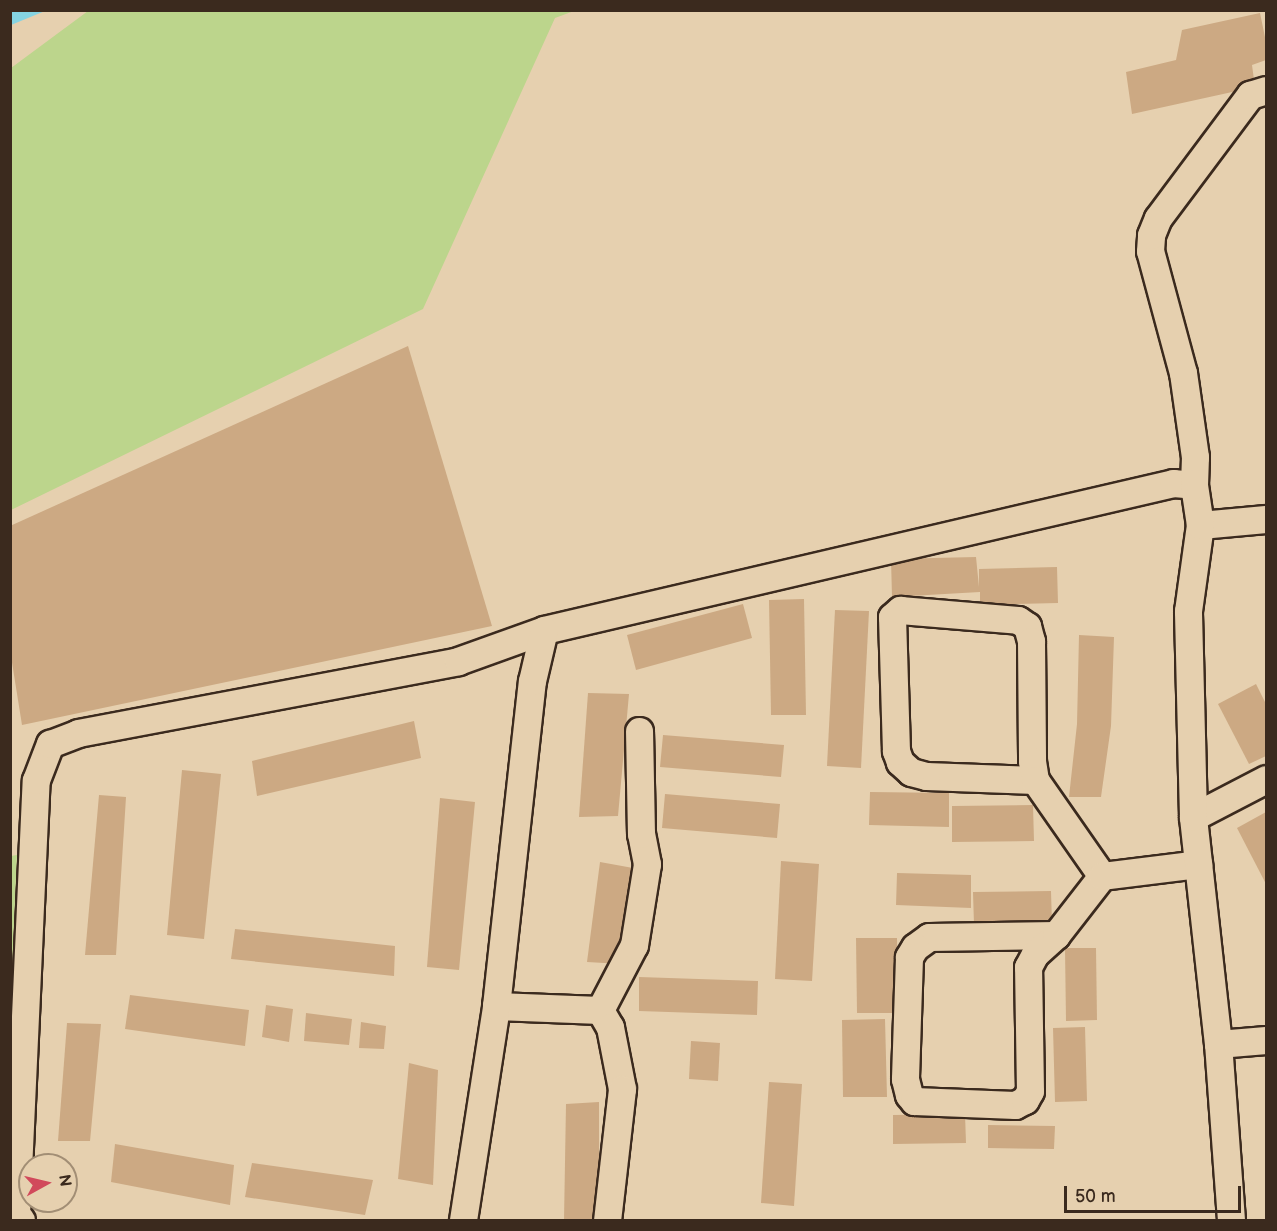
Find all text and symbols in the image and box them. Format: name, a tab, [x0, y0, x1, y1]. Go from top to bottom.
north arrow	[18, 1153, 78, 1213]
text: N	[54, 1173, 75, 1188]
scale bar	[1067, 1174, 1244, 1212]
text: 50 m	[1075, 1186, 1116, 1207]

